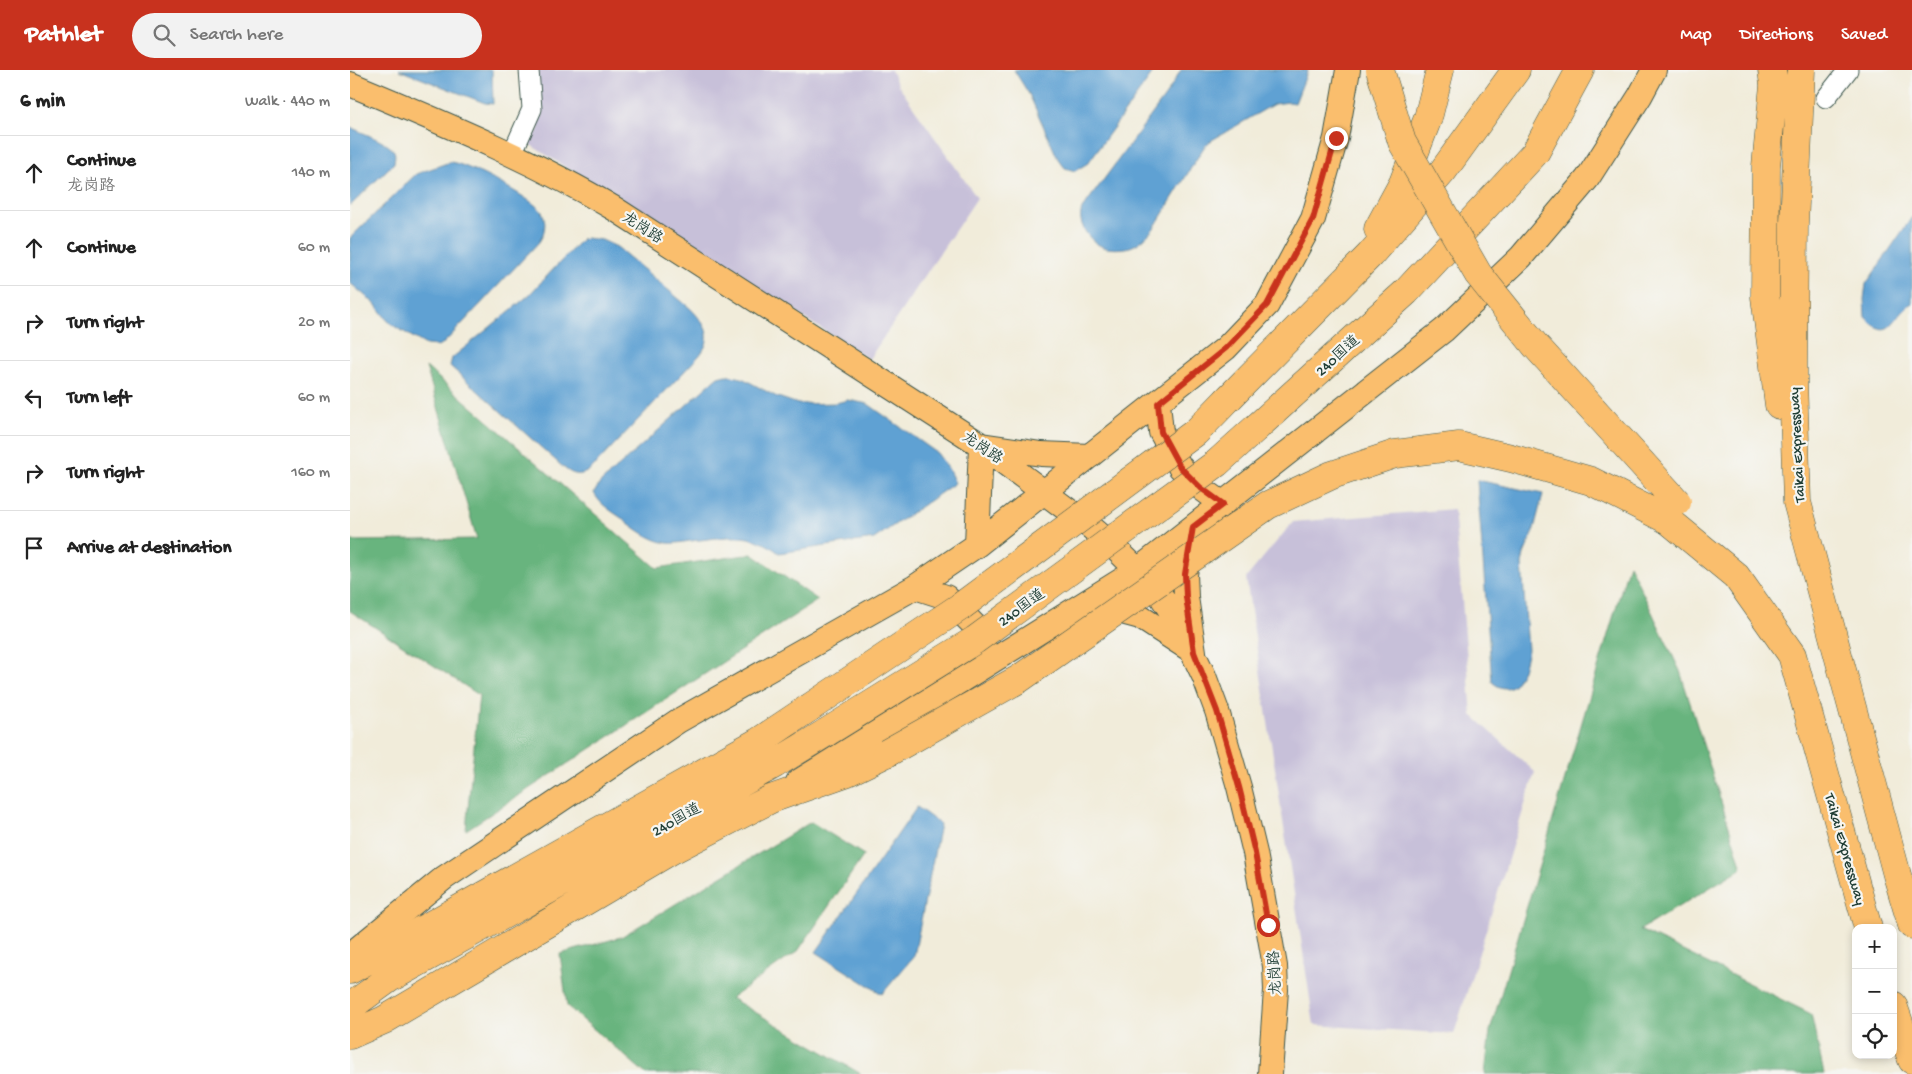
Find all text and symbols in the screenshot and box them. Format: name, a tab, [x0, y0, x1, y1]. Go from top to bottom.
search box	[132, 13, 482, 58]
text: Pathlet	[25, 21, 102, 50]
icon: search	[150, 21, 178, 49]
text: Search here	[190, 24, 283, 47]
text: Map	[1680, 25, 1712, 46]
text: Directions	[1740, 25, 1813, 46]
text: Saved	[1841, 25, 1887, 46]
text: 6 min	[20, 90, 65, 115]
text: Walk · 440 m	[245, 93, 330, 112]
route end	[1325, 127, 1348, 150]
text: Continue	[67, 150, 136, 173]
icon: ahead	[20, 159, 48, 187]
text: 140 m	[292, 164, 330, 183]
text: 龙岗路	[67, 178, 115, 197]
street label: 龙岗路	[618, 209, 666, 248]
icon: ahead	[20, 234, 48, 262]
text: Continue	[67, 237, 136, 260]
text: 60 m	[298, 239, 330, 258]
icon: right	[20, 309, 48, 337]
text: Turn right	[67, 312, 143, 335]
text: 20 m	[298, 314, 330, 333]
street label: 240国道	[1313, 332, 1364, 381]
icon: left	[20, 384, 48, 412]
street label: Taikai Expressway	[1786, 386, 1810, 504]
text: Turn left	[67, 387, 131, 410]
text: 60 m	[298, 389, 330, 408]
street label: 龙岗路	[958, 429, 1006, 469]
icon: right	[20, 459, 48, 487]
text: Turn right	[67, 462, 143, 485]
text: 160 m	[291, 464, 330, 483]
icon: arrive	[20, 534, 48, 562]
text: Arrive at destination	[67, 537, 231, 560]
street label: 240国道	[995, 586, 1049, 631]
street label: Taikai Expressway	[1819, 791, 1869, 908]
street label: 240国道	[649, 800, 705, 841]
route start	[1257, 914, 1280, 937]
map controls	[1852, 924, 1897, 1059]
button: +	[1852, 924, 1897, 969]
street label: 龙岗路	[1266, 950, 1286, 996]
button: −	[1852, 969, 1897, 1014]
button: locate	[1852, 1014, 1897, 1059]

